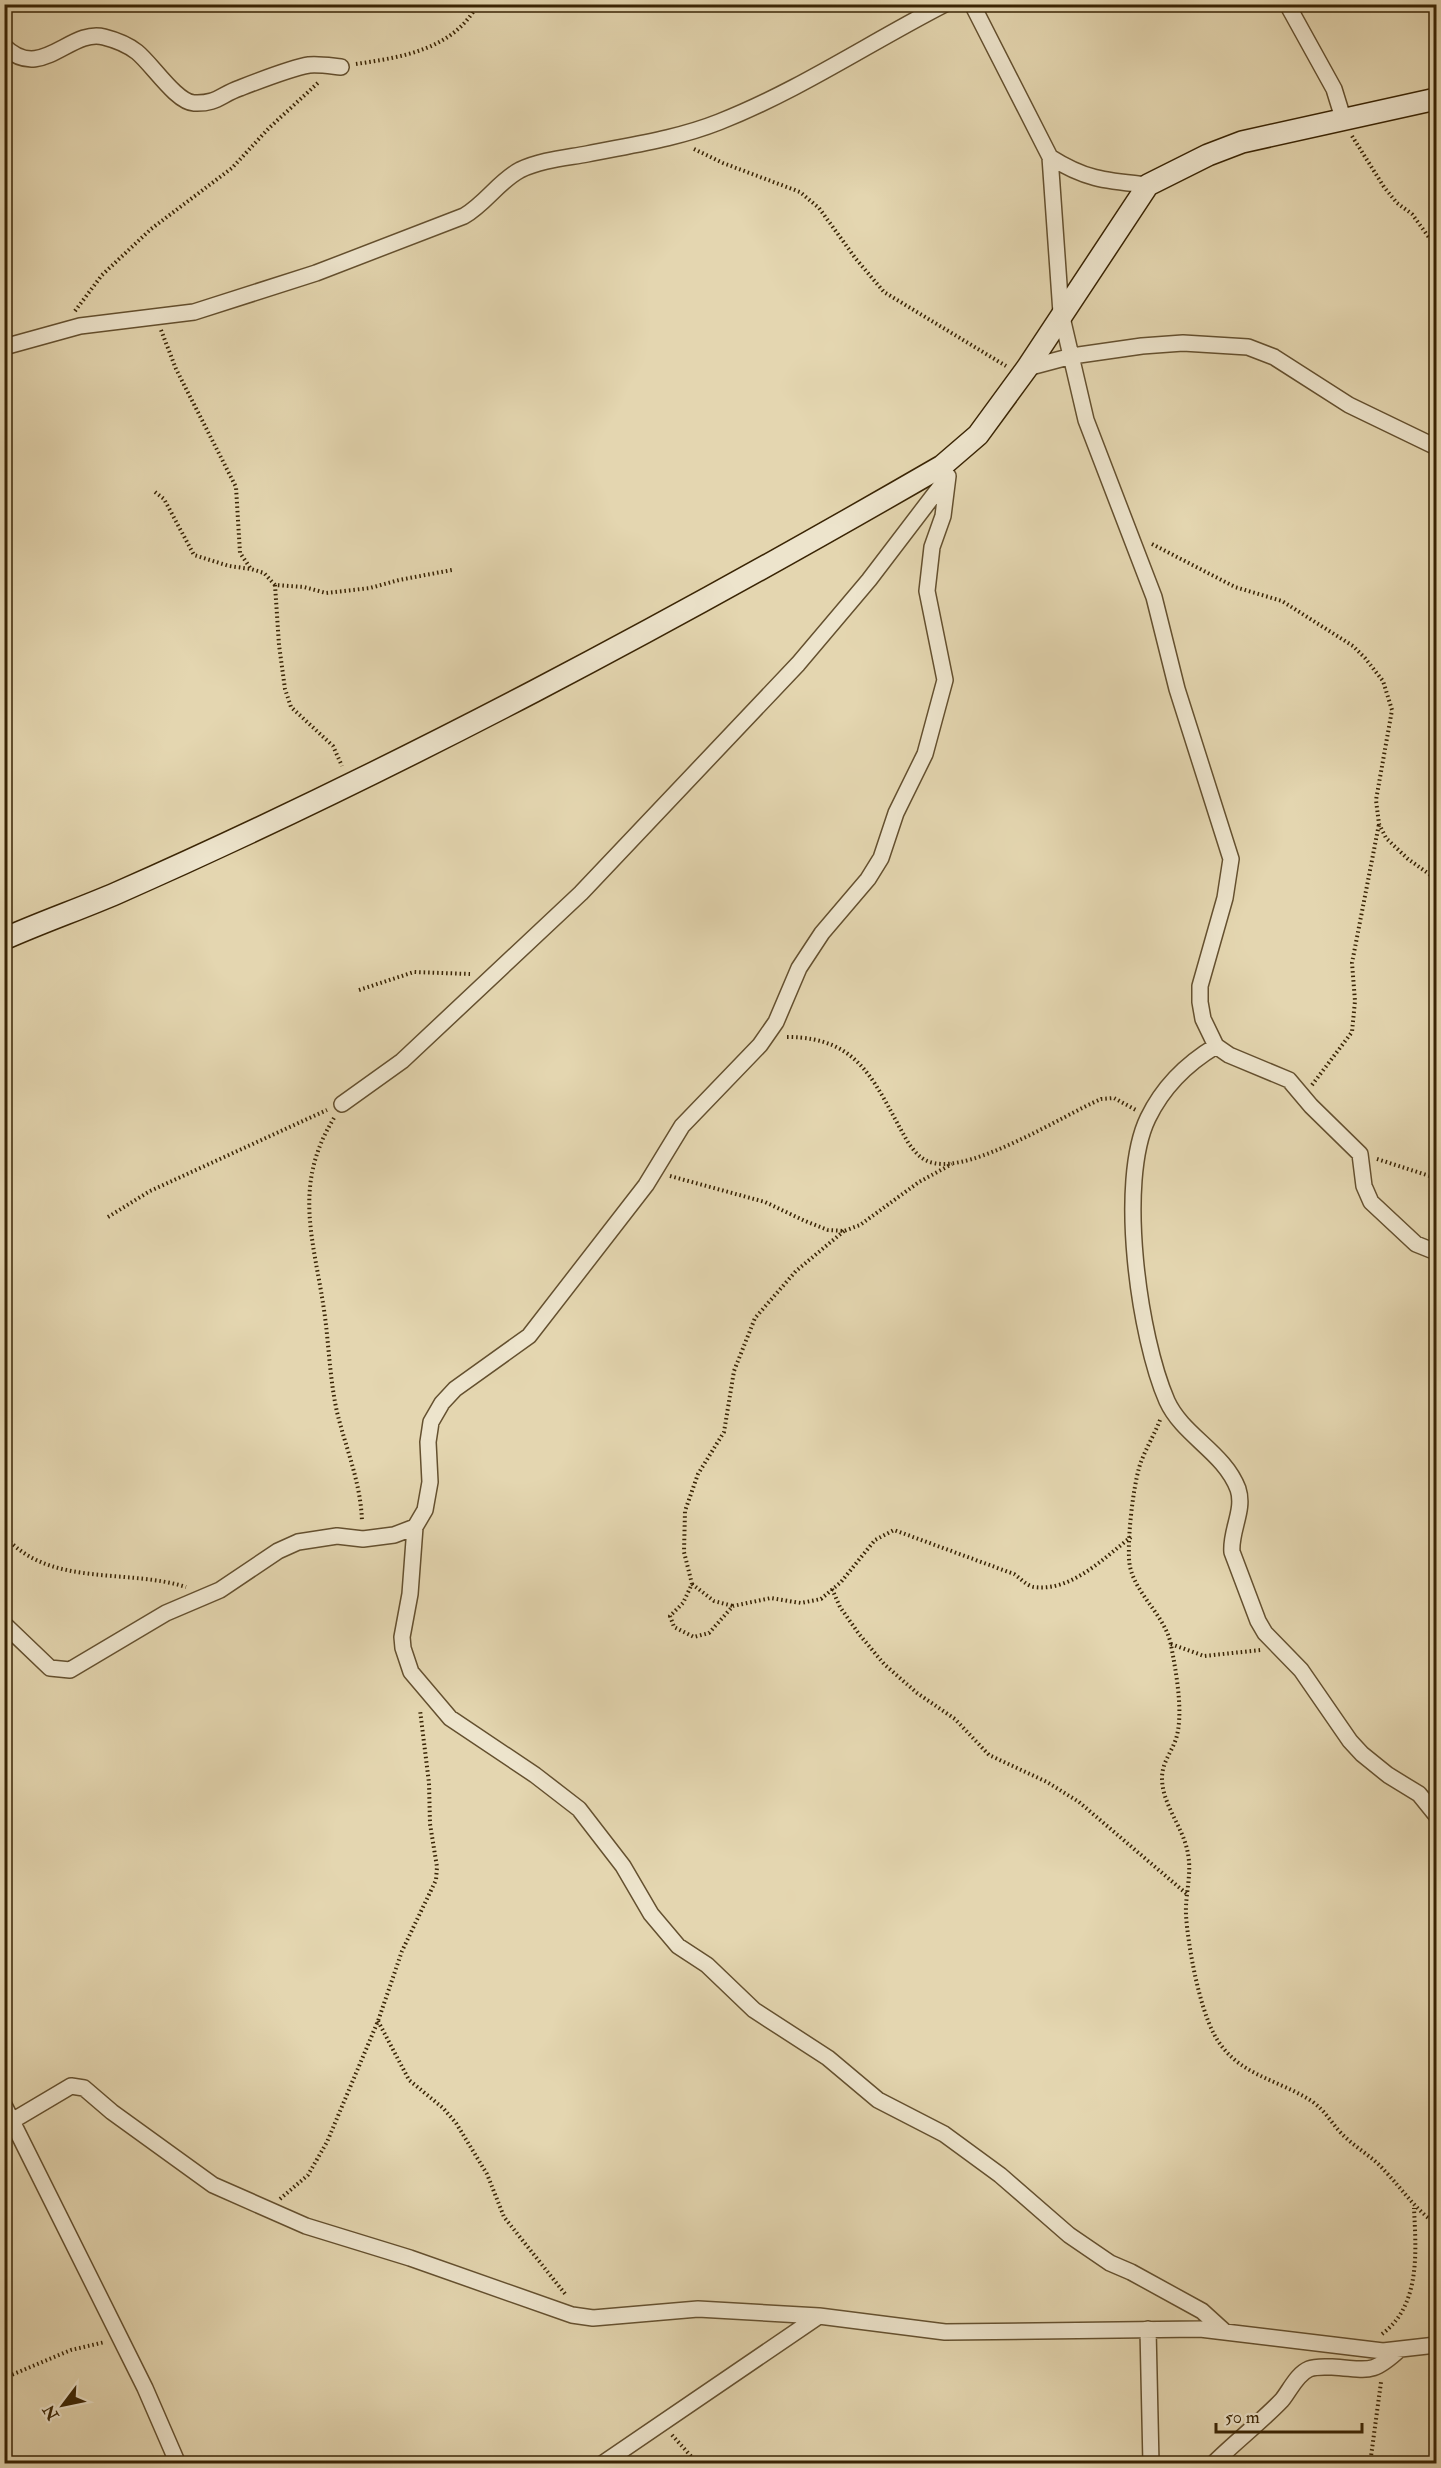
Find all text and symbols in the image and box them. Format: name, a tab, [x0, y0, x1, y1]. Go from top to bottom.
north arrow	[33, 2375, 93, 2435]
scale bar	[1216, 2396, 1362, 2434]
text: N	[38, 2400, 64, 2425]
text: 50 m	[1225, 2406, 1260, 2429]

